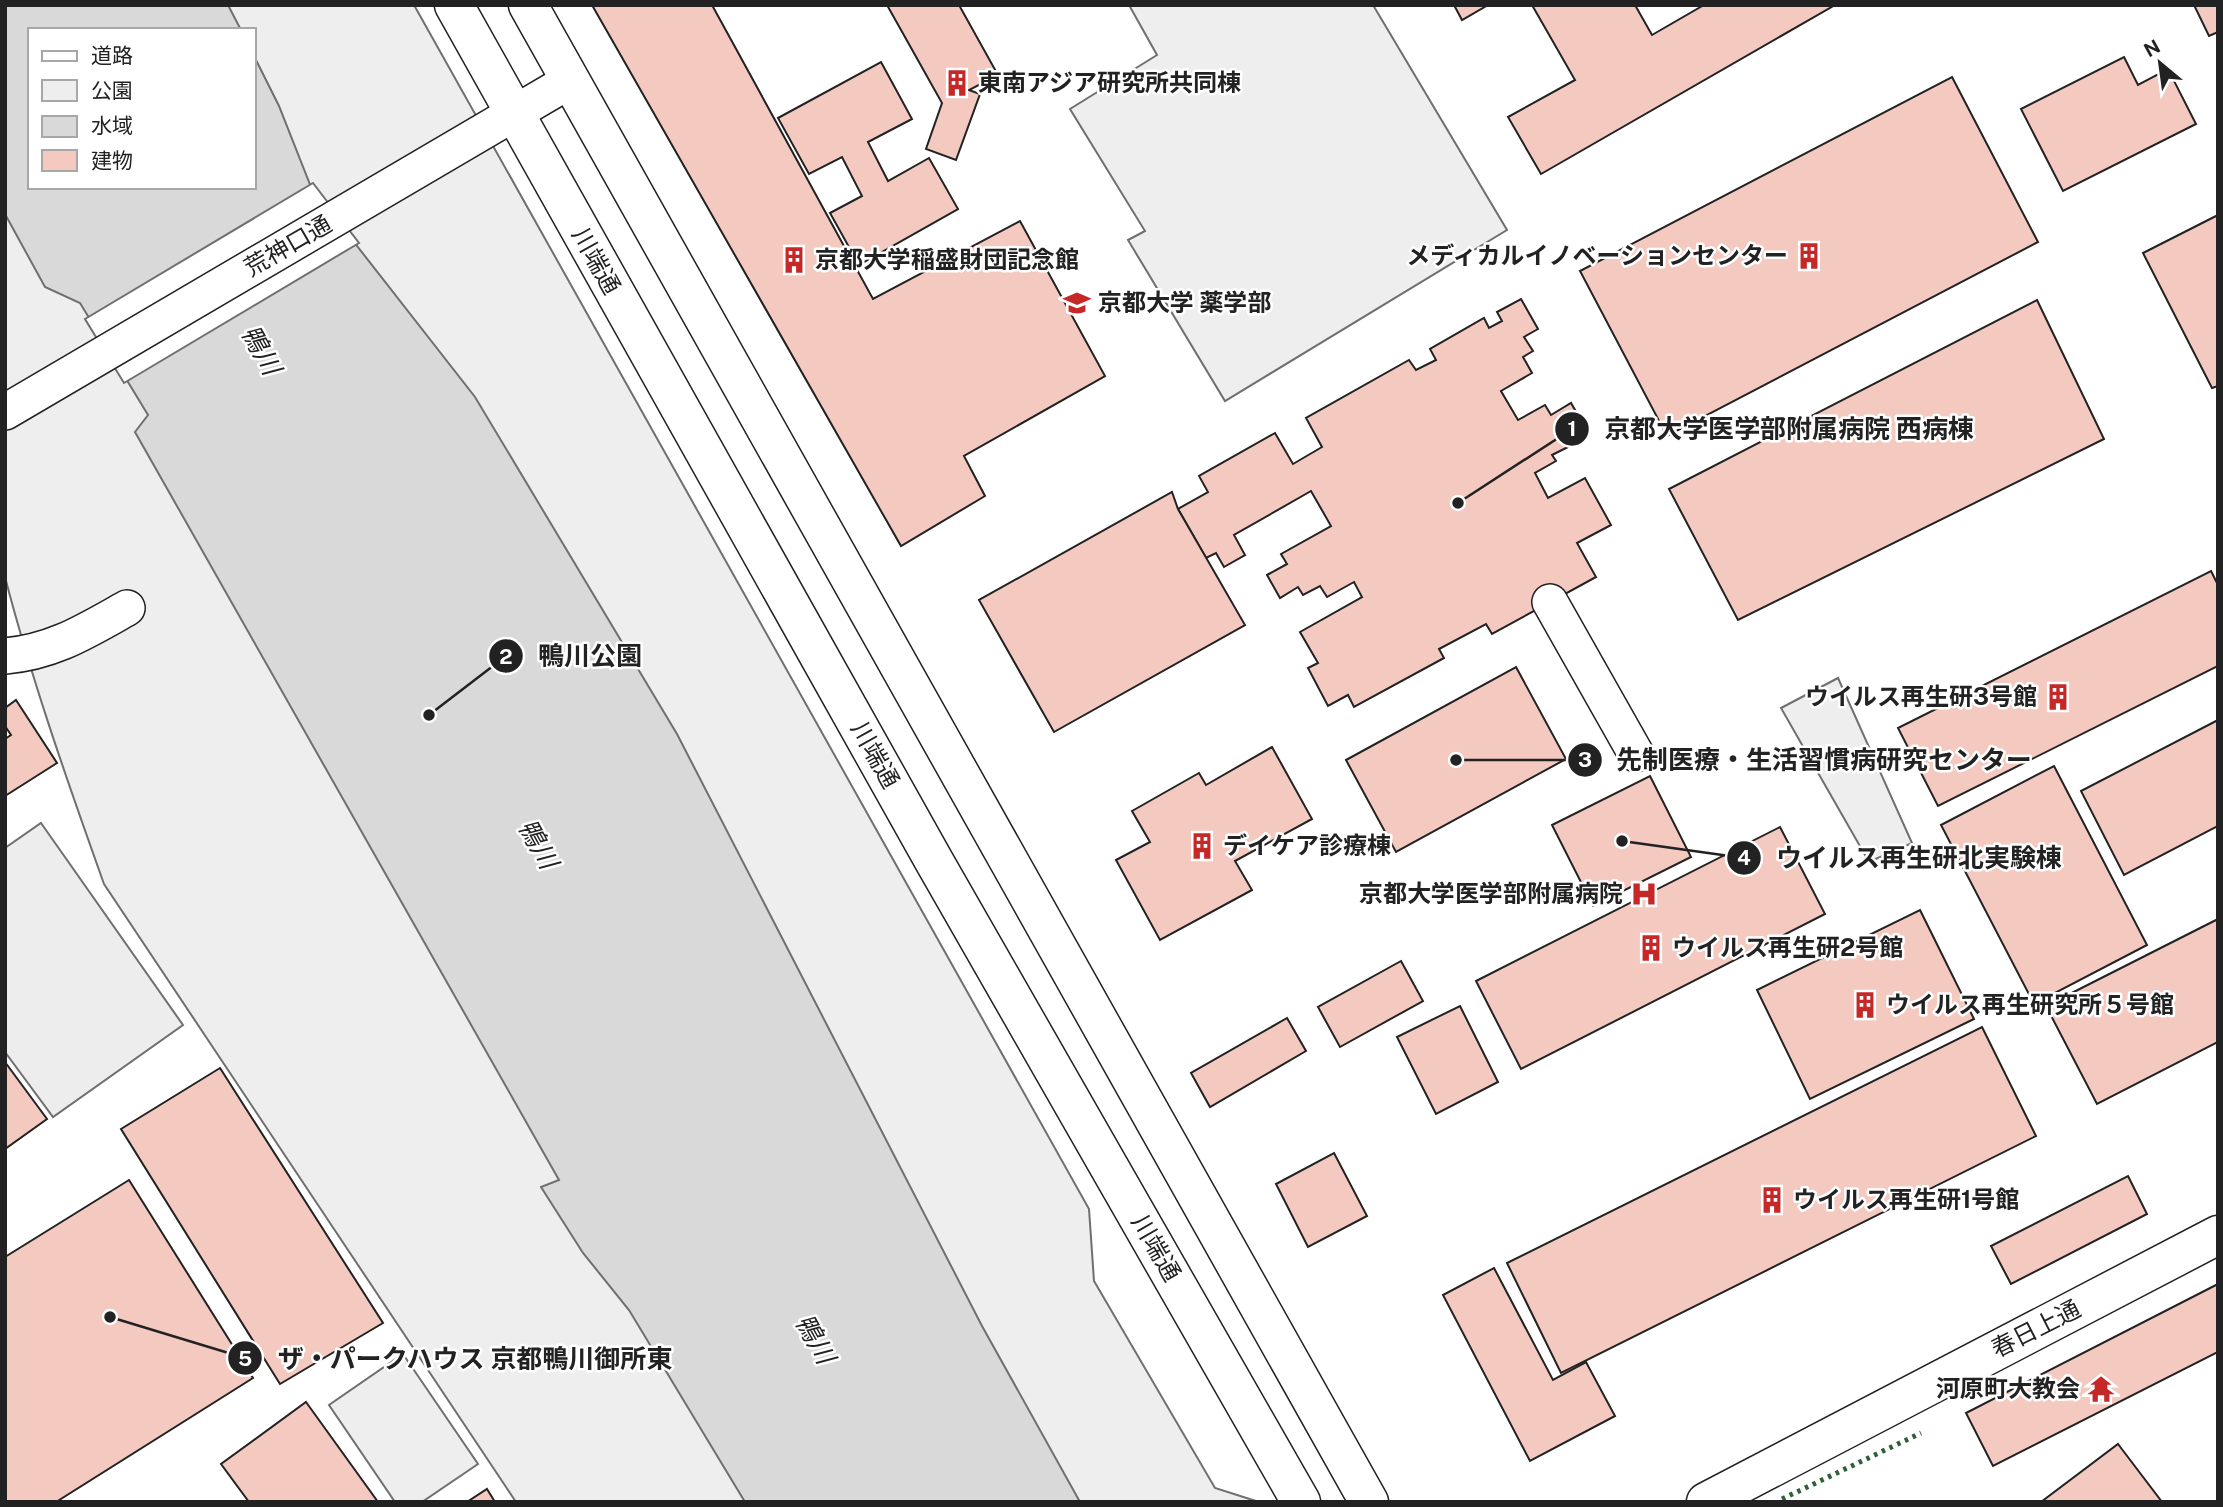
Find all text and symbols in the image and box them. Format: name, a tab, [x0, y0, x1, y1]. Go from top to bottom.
legend	[28, 28, 256, 189]
north arrow	[2125, 28, 2195, 98]
text: N	[2140, 35, 2164, 61]
text: 道路	[91, 43, 133, 68]
building icon: 東南アジア研究所共同棟	[942, 68, 972, 98]
place label: 東南アジア研究所共同棟	[978, 68, 1241, 96]
text: 公園	[91, 78, 133, 103]
text: 水域	[91, 113, 133, 138]
text: 建物	[91, 148, 133, 173]
street label: 荒神口通	[239, 209, 336, 281]
street label: 川端通	[567, 222, 627, 299]
place label: メディカルイノベーションセンター	[1406, 241, 1788, 269]
building icon: メディカルイノベーションセンター	[1794, 241, 1824, 271]
building icon: 京都大学稲盛財団記念館	[779, 245, 809, 275]
place label: 京都大学稲盛財団記念館	[815, 245, 1079, 273]
school or university icon: 京都大学 薬学部	[1062, 288, 1092, 318]
place label: 京都大学 薬学部	[1098, 288, 1271, 316]
water label: 鴨川	[235, 319, 289, 383]
callout: 京都大学医学部附属病院 西病棟	[1555, 405, 1988, 452]
text: 京都大学医学部附属病院 西病棟	[1604, 413, 1974, 444]
text: 1	[1568, 416, 1577, 441]
callout: 鴨川公園	[489, 633, 656, 680]
text: 鴨川公園	[538, 640, 642, 671]
text: 2	[499, 644, 513, 669]
place label: ウイルス再生研3号館	[1805, 682, 2037, 710]
building icon: ウイルス再生研3号館	[2043, 682, 2073, 712]
street label: 川端通	[846, 716, 906, 793]
callout: 先制医療・生活習慣病研究センター	[1567, 736, 2046, 783]
text: 先制医療・生活習慣病研究センター	[1616, 744, 2032, 775]
text: 3	[1578, 747, 1592, 772]
water label: 鴨川	[512, 813, 566, 877]
building icon: デイケア診療棟	[1187, 831, 1217, 861]
place label: デイケア診療棟	[1223, 831, 1391, 859]
callout: ウイルス再生研北実験棟	[1727, 834, 2076, 881]
text: ウイルス再生研北実験棟	[1776, 842, 2062, 873]
text: 4	[1737, 845, 1751, 870]
place label: 京都大学医学部附属病院	[1359, 879, 1623, 907]
hospital icon: 京都大学医学部附属病院	[1629, 879, 1659, 909]
building icon: ウイルス再生研2号館	[1636, 933, 1666, 963]
place label: ウイルス再生研2号館	[1672, 933, 1903, 961]
building icon: ウイルス再生研究所５号館	[1850, 990, 1880, 1020]
place label: ウイルス再生研究所５号館	[1886, 990, 2174, 1018]
building icon: ウイルス再生研1号館	[1757, 1185, 1787, 1215]
place label: ウイルス再生研1号館	[1793, 1185, 2019, 1213]
street label: 川端通	[1127, 1209, 1187, 1286]
street label: 春日上通	[1986, 1294, 2085, 1362]
water label: 鴨川	[789, 1308, 843, 1372]
callout: ザ・パークハウス 京都鴨川御所東	[228, 1335, 686, 1382]
text: ザ・パークハウス 京都鴨川御所東	[278, 1343, 672, 1374]
text: 5	[238, 1346, 252, 1371]
place label: 河原町大教会	[1936, 1374, 2080, 1402]
temple icon: 河原町大教会	[2086, 1374, 2116, 1404]

